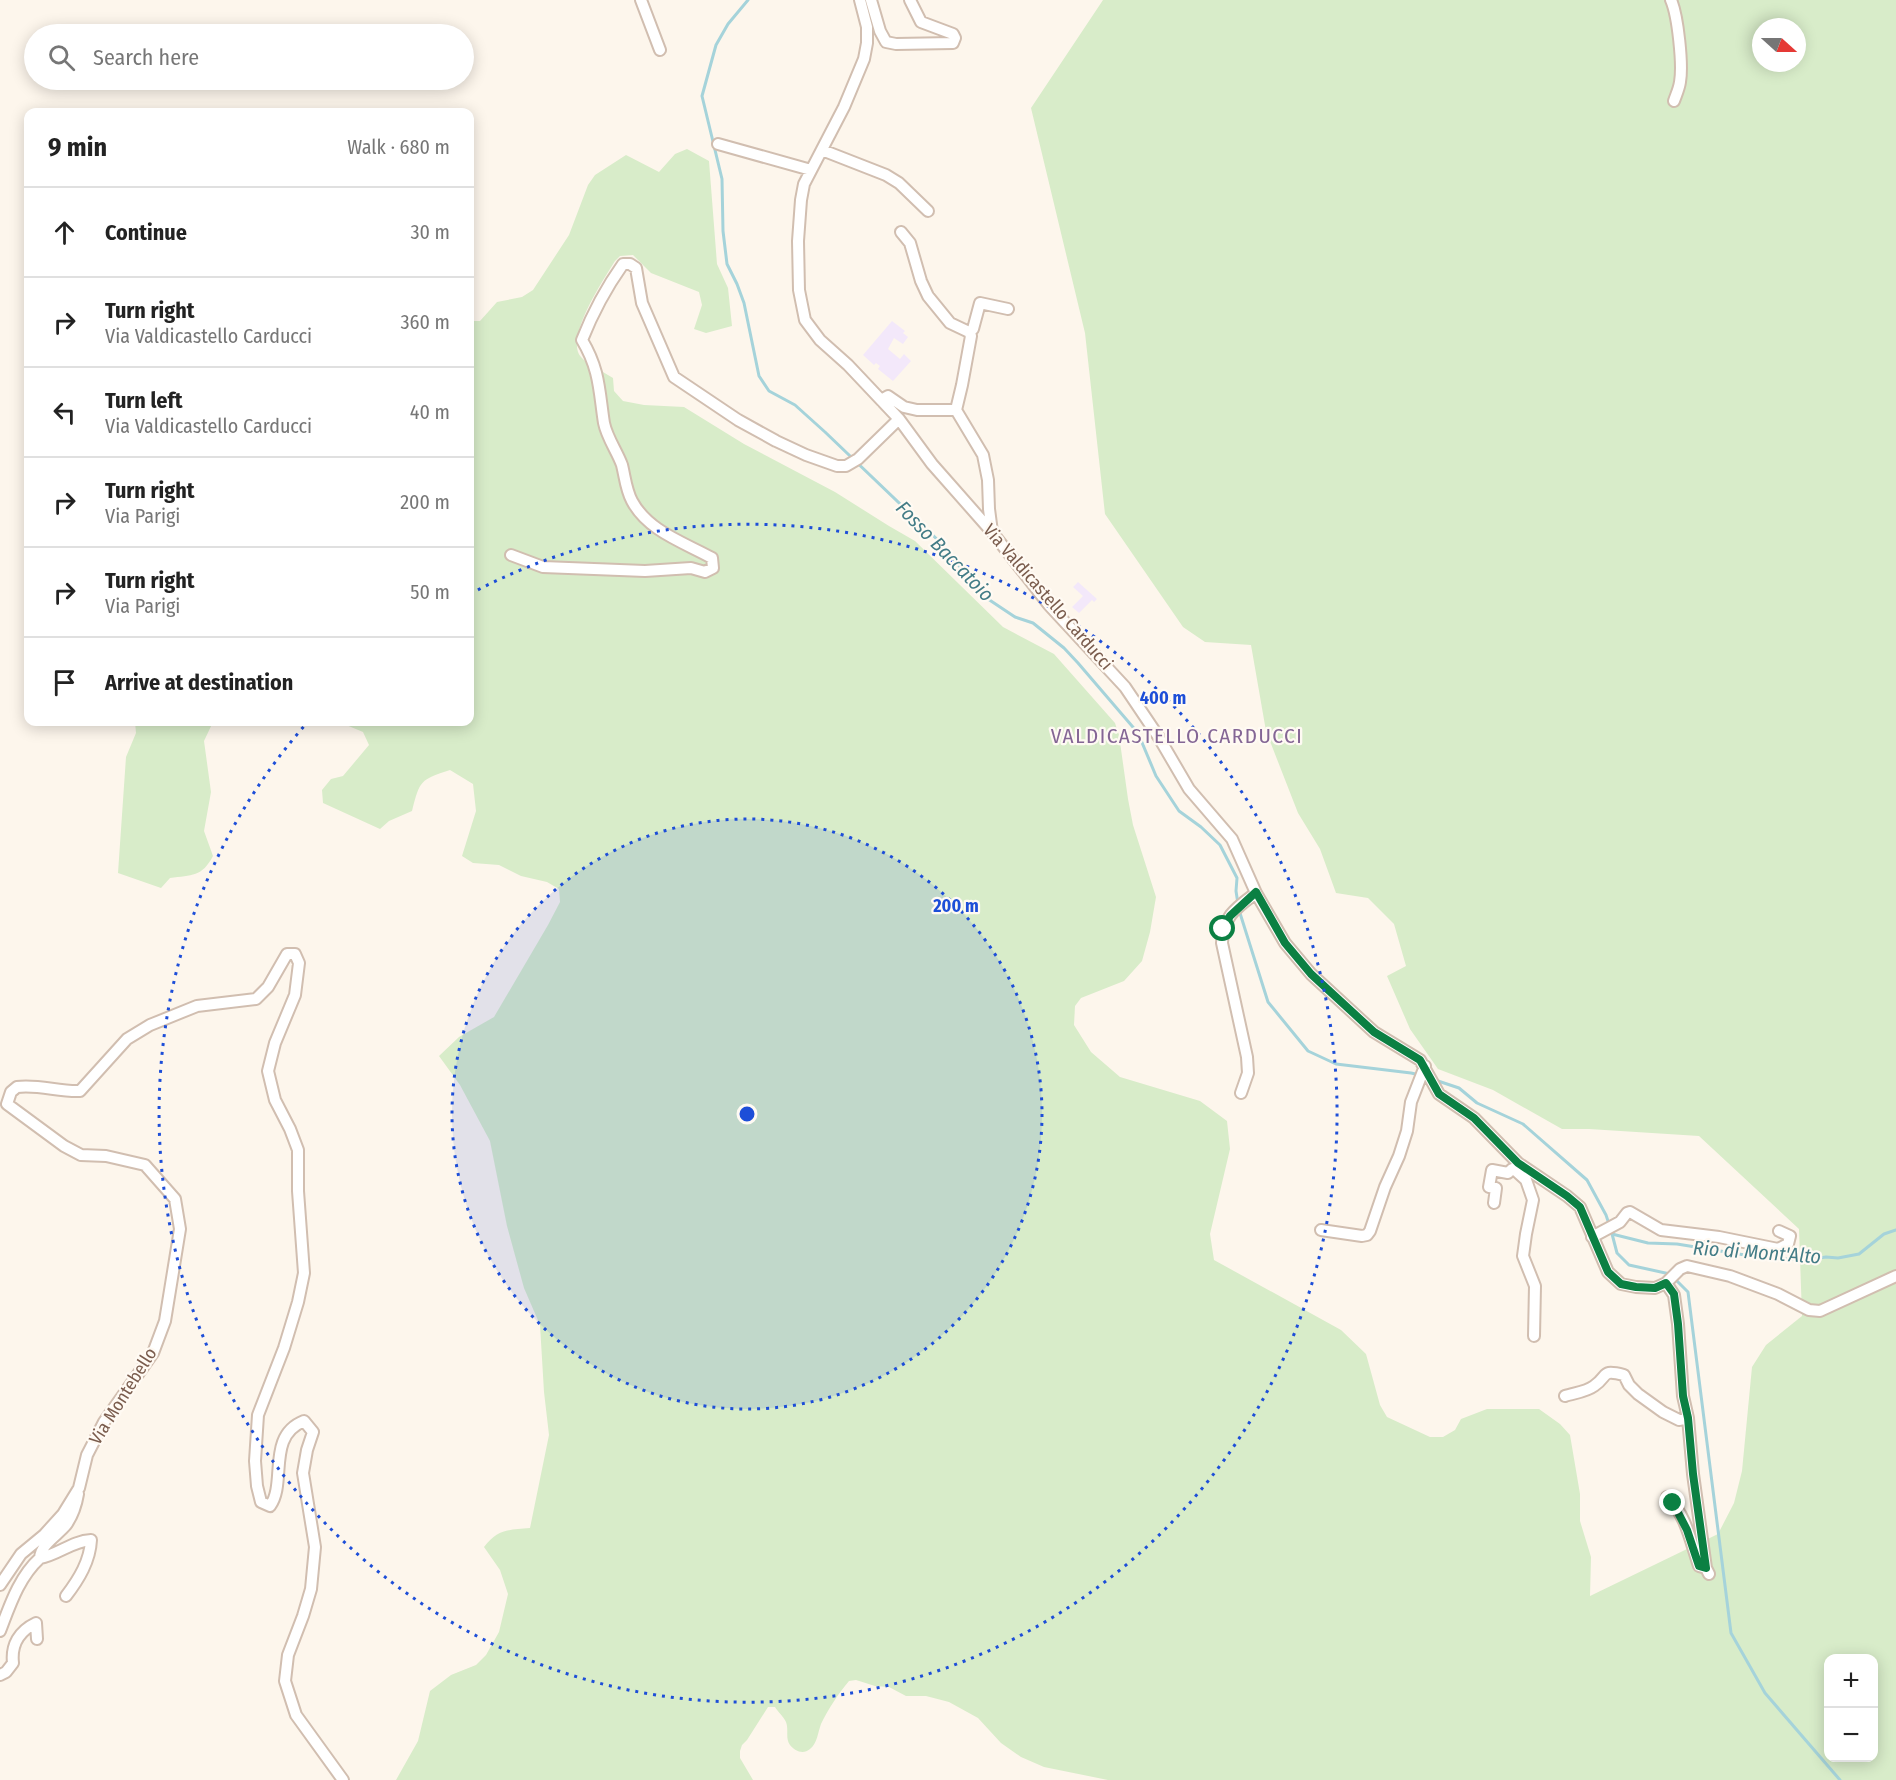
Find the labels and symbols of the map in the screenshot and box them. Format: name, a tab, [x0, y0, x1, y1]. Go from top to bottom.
north arrow	[1752, 18, 1806, 72]
water label: Fosso Baccatoio	[891, 496, 999, 606]
street label: Via Valdicastello Carducci	[979, 519, 1117, 675]
text: 400 m	[1140, 687, 1186, 709]
district label: VALDICASTELLO CARDUCCI	[1051, 723, 1303, 749]
text: 200 m	[932, 895, 979, 917]
route start	[1209, 915, 1235, 941]
centre of rings	[737, 1104, 757, 1124]
water label: Rio di Mont'Alto	[1692, 1236, 1822, 1268]
street label: Via Montebello	[84, 1343, 162, 1449]
route end	[1659, 1489, 1685, 1515]

